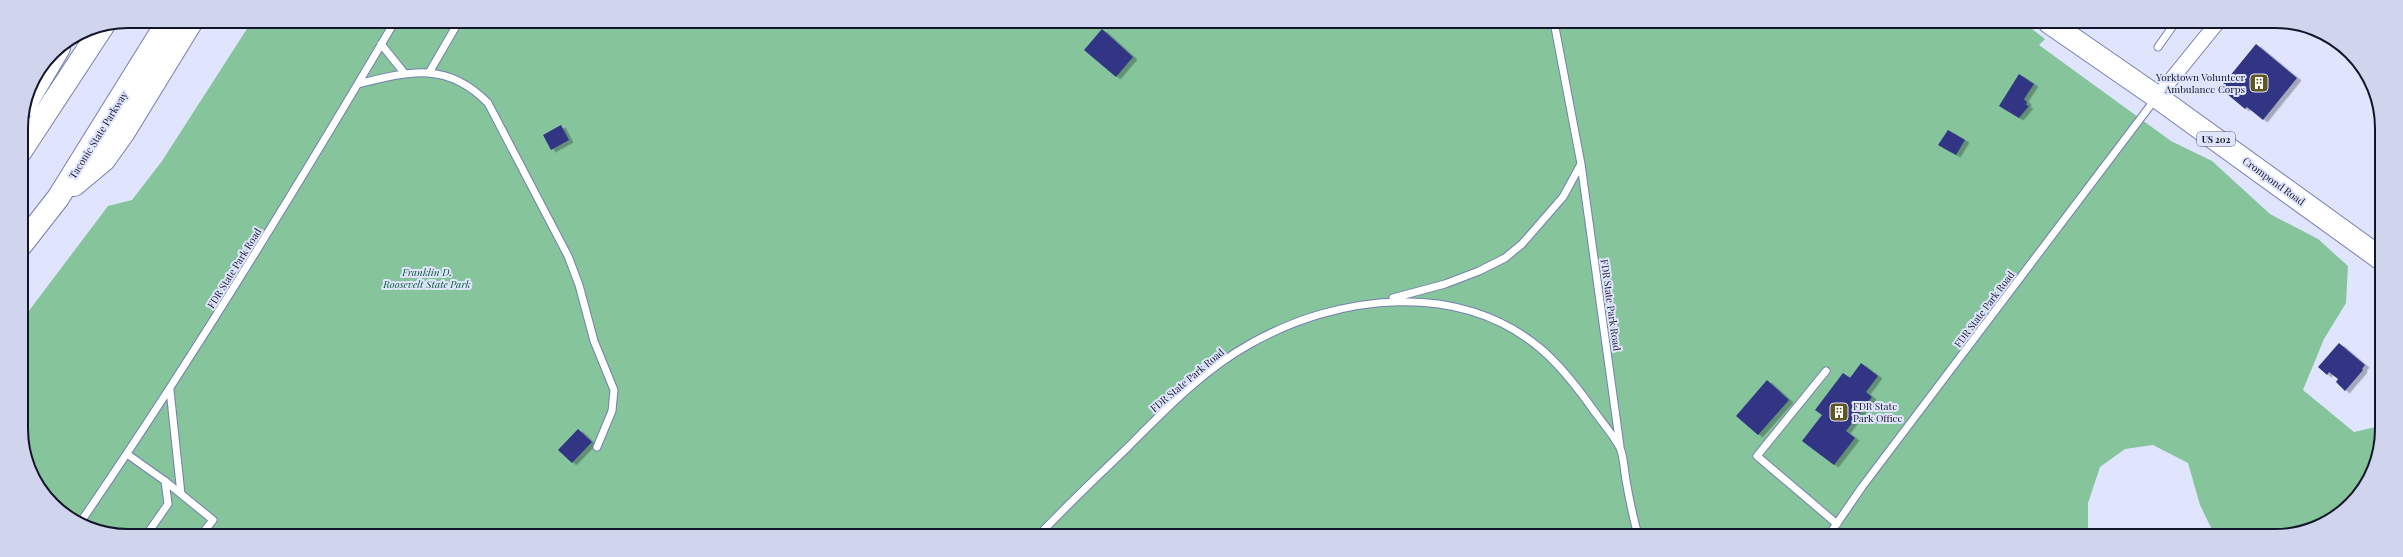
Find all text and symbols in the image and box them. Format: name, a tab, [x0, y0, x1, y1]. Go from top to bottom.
place label: Yorktown Volunteer Ambulance Corps	[2155, 70, 2246, 96]
building icon: Yorktown Volunteer Ambulance Corps	[2248, 72, 2270, 94]
street label: Taconic State Parkway	[65, 89, 131, 181]
road number: US 202	[2197, 132, 2235, 146]
street label: Crompond Road	[2240, 154, 2308, 208]
street label: FDR State Park Road	[204, 225, 264, 311]
street label: FDR State Park Road	[1598, 258, 1624, 352]
park label: Franklin D. Roosevelt State Park	[382, 265, 471, 291]
street label: FDR State Park Road	[1951, 268, 2017, 350]
street label: FDR State Park Road	[1147, 345, 1227, 415]
place label: FDR State Park Office	[1853, 399, 1903, 425]
building icon: FDR State Park Office	[1828, 401, 1850, 423]

